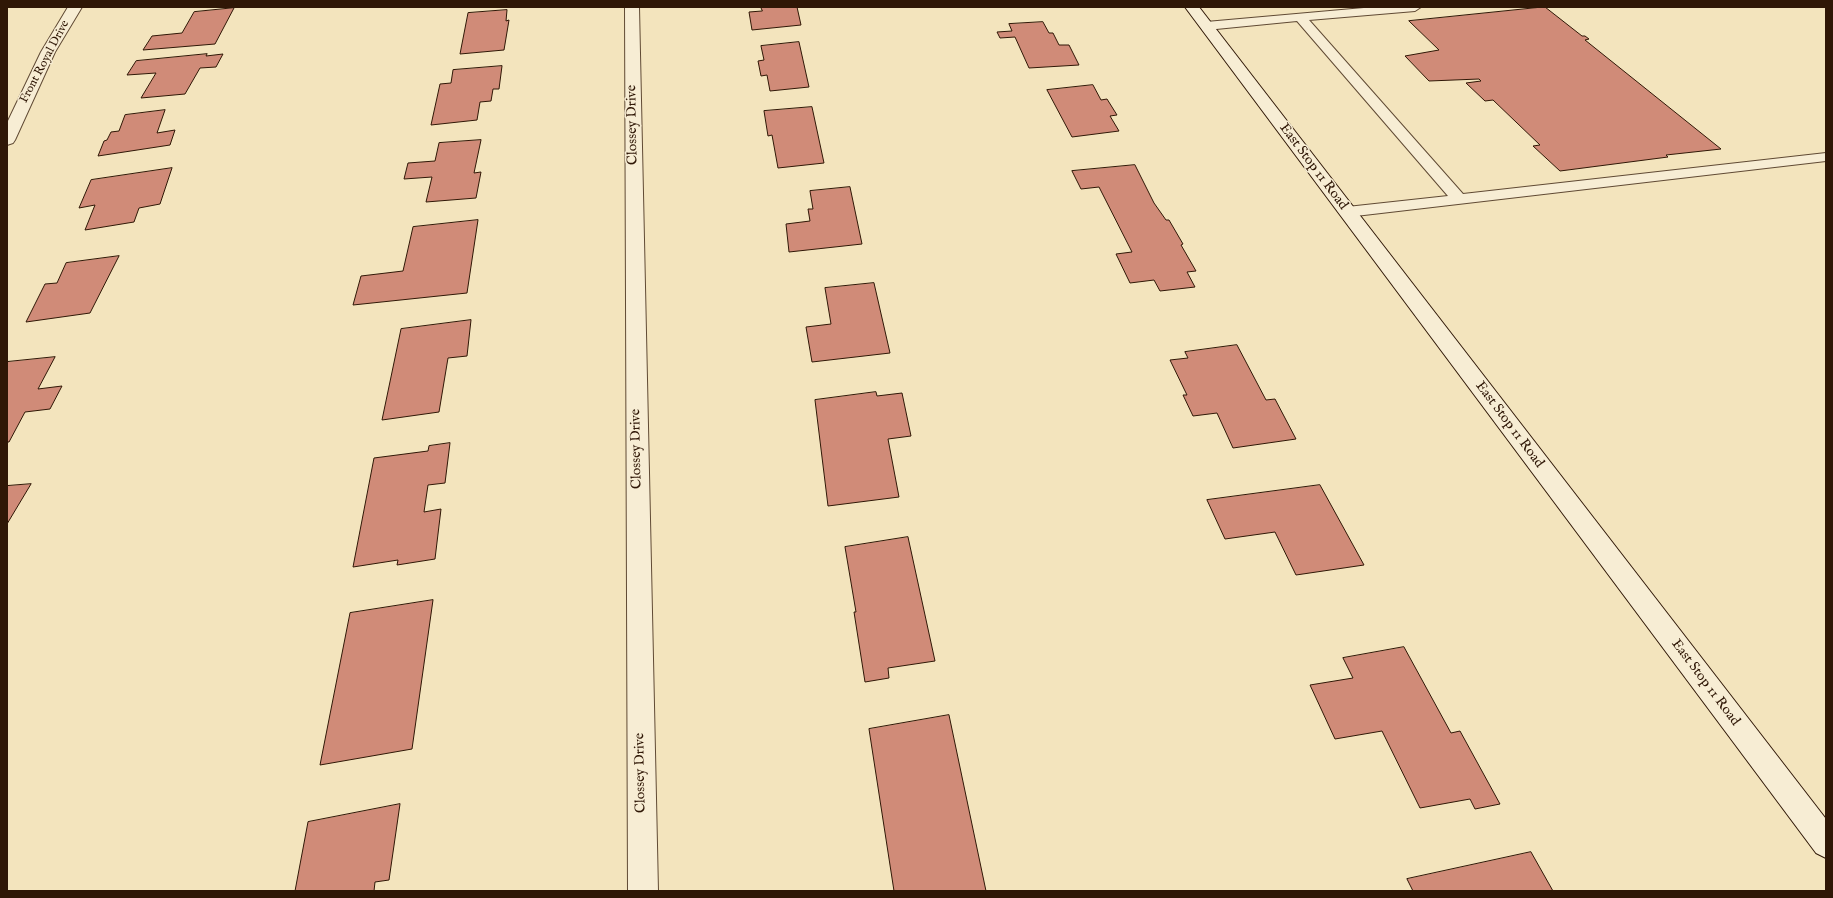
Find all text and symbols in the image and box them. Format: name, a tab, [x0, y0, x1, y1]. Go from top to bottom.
street label: Front Royal Drive	[17, 18, 73, 106]
street label: Clossey Drive	[624, 85, 642, 165]
street label: East Stop 11 Road	[1275, 120, 1351, 214]
street label: East Stop 11 Road	[1471, 378, 1547, 472]
street label: Clossey Drive	[628, 409, 646, 489]
street label: East Stop 11 Road	[1667, 636, 1743, 730]
street label: Clossey Drive	[632, 733, 650, 813]

